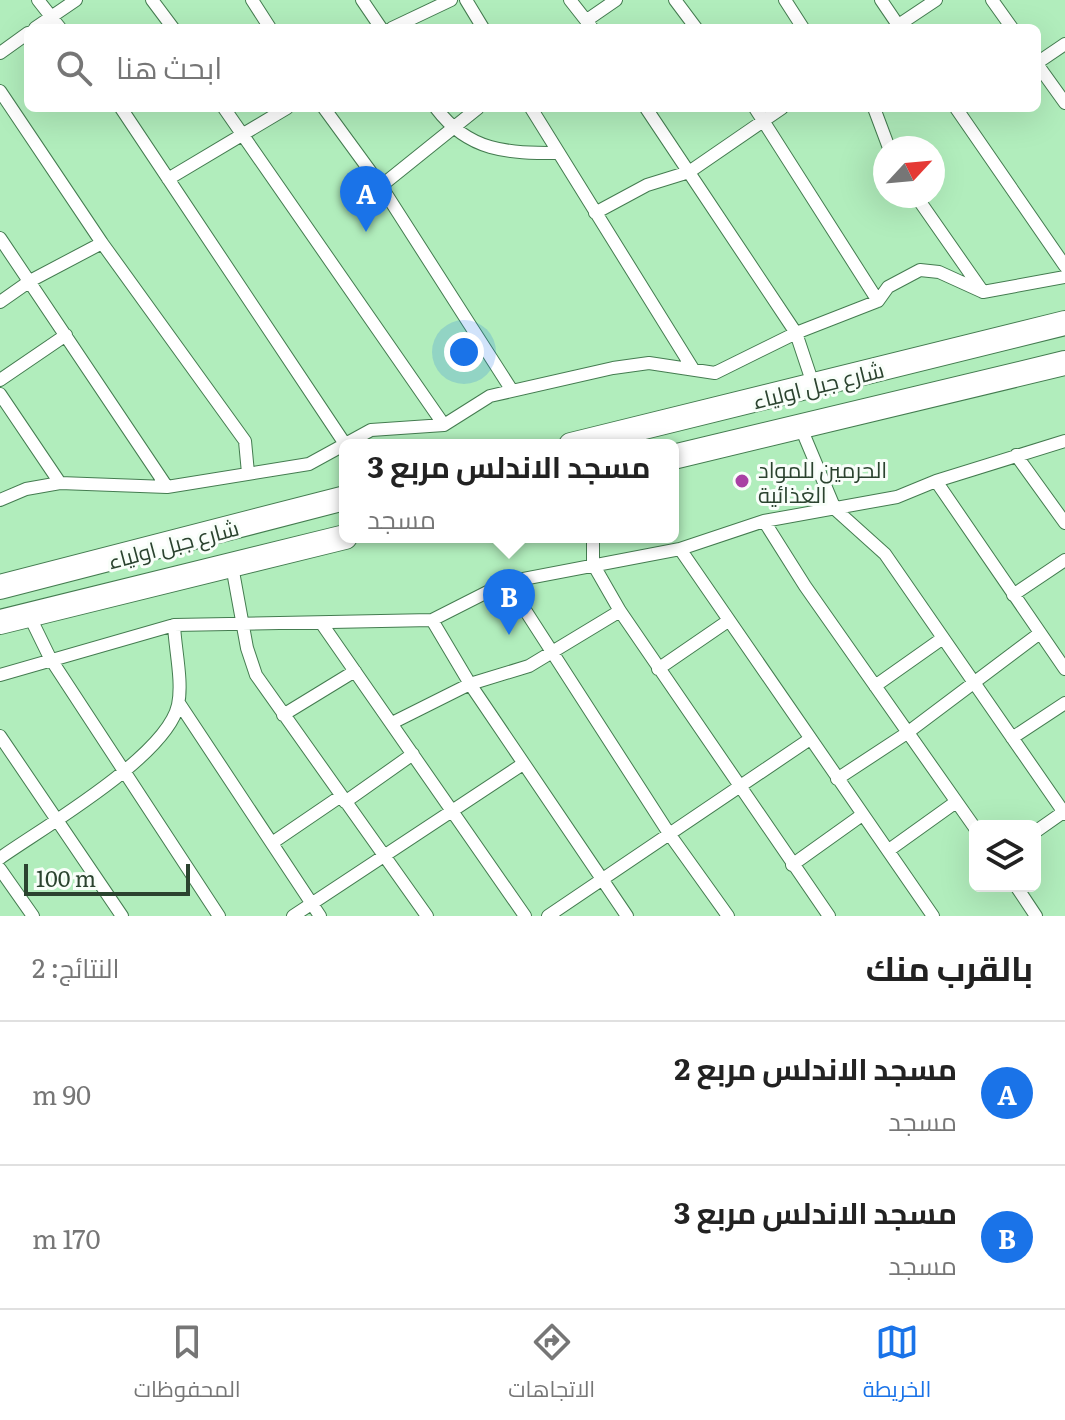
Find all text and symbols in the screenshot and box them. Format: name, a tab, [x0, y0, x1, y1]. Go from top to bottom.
search box	[24, 24, 1041, 112]
text: ابحث هنا	[116, 44, 222, 88]
icon: search	[52, 46, 96, 90]
north arrow	[873, 136, 945, 208]
pin: A	[340, 166, 392, 232]
your location	[444, 332, 484, 372]
street label: شارع جبل اولياء	[749, 352, 887, 416]
popup	[339, 439, 679, 543]
text: مسجد الاندلس مربع 3	[367, 443, 651, 487]
place label: الحرمين للمواد الغذائية	[758, 452, 887, 510]
marker: الحرمين للمواد الغذائية	[733, 472, 751, 490]
text: مسجد	[367, 498, 436, 537]
street label: شارع جبل اولياء	[104, 510, 242, 576]
pin: B	[483, 569, 535, 635]
map controls	[969, 820, 1041, 892]
button: layers	[969, 820, 1041, 892]
scale bar	[24, 860, 190, 896]
text: 100 m	[36, 861, 96, 894]
text: بالقرب منك	[866, 941, 1033, 991]
text: النتائج: 2	[32, 947, 119, 986]
text: مسجد الاندلس مربع 2	[674, 1045, 957, 1089]
text: 90 m	[32, 1074, 91, 1113]
text: A	[997, 1074, 1017, 1113]
text: مسجد	[888, 1100, 957, 1139]
text: مسجد الاندلس مربع 3	[674, 1189, 957, 1233]
text: 170 m	[32, 1218, 100, 1257]
text: B	[998, 1218, 1016, 1257]
text: مسجد	[888, 1244, 957, 1283]
tab: المحفوظات	[134, 1320, 241, 1410]
tab: الاتجاهات	[508, 1320, 595, 1410]
tab: الخريطة	[863, 1320, 931, 1410]

